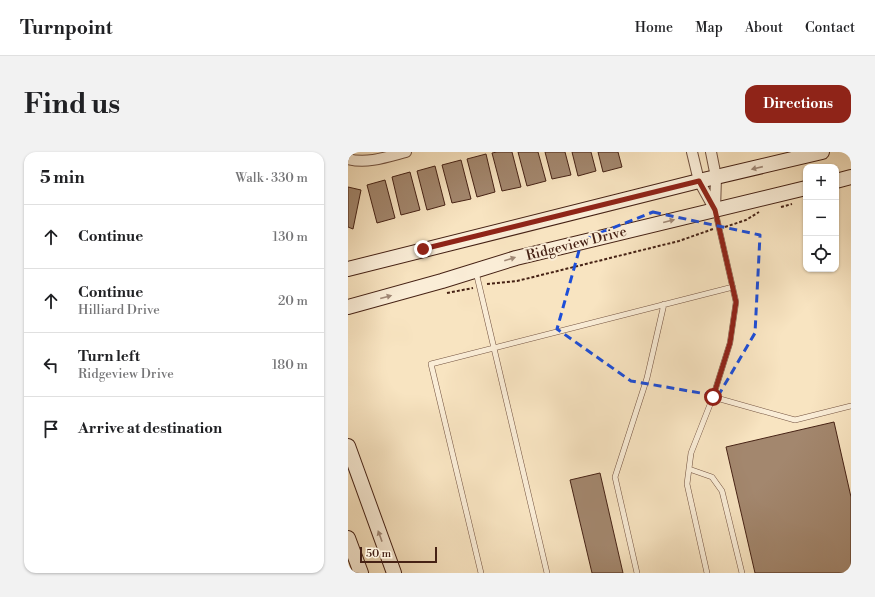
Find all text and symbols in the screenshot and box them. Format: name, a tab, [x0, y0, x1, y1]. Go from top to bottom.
text: Turnpoint	[20, 16, 113, 40]
text: Home	[635, 19, 673, 37]
text: Map	[695, 19, 723, 37]
text: About	[745, 19, 783, 37]
text: Contact	[805, 19, 855, 37]
button: Directions	[745, 85, 851, 123]
text: Find us	[24, 87, 120, 122]
map controls	[803, 164, 839, 272]
button: +	[803, 164, 839, 200]
one-way arrow	[751, 165, 763, 171]
text: 5 min	[40, 167, 85, 189]
text: Walk · 330 m	[235, 170, 308, 186]
button: −	[803, 200, 839, 236]
one-way arrow	[663, 217, 676, 223]
street label: Ridgeview Drive	[524, 223, 628, 265]
icon: ahead	[40, 226, 62, 248]
text: Continue	[78, 227, 143, 246]
text: 130 m	[273, 229, 308, 245]
button: locate	[803, 236, 839, 272]
route end	[414, 240, 432, 258]
one-way arrow	[505, 256, 517, 262]
text: Continue	[78, 283, 143, 302]
icon: ahead	[40, 290, 62, 312]
text: 20 m	[278, 293, 308, 309]
one-way arrow	[379, 293, 392, 299]
text: Hilliard Drive	[78, 302, 160, 318]
text: Turn left	[78, 347, 140, 366]
icon: left	[40, 354, 62, 376]
text: 180 m	[272, 357, 308, 373]
text: Ridgeview Drive	[78, 366, 174, 382]
route start	[704, 388, 722, 406]
icon: arrive	[40, 418, 62, 440]
text: Arrive at destination	[78, 419, 222, 438]
one-way arrow	[377, 530, 383, 542]
scale bar	[360, 545, 437, 564]
text: 50 m	[366, 547, 391, 561]

